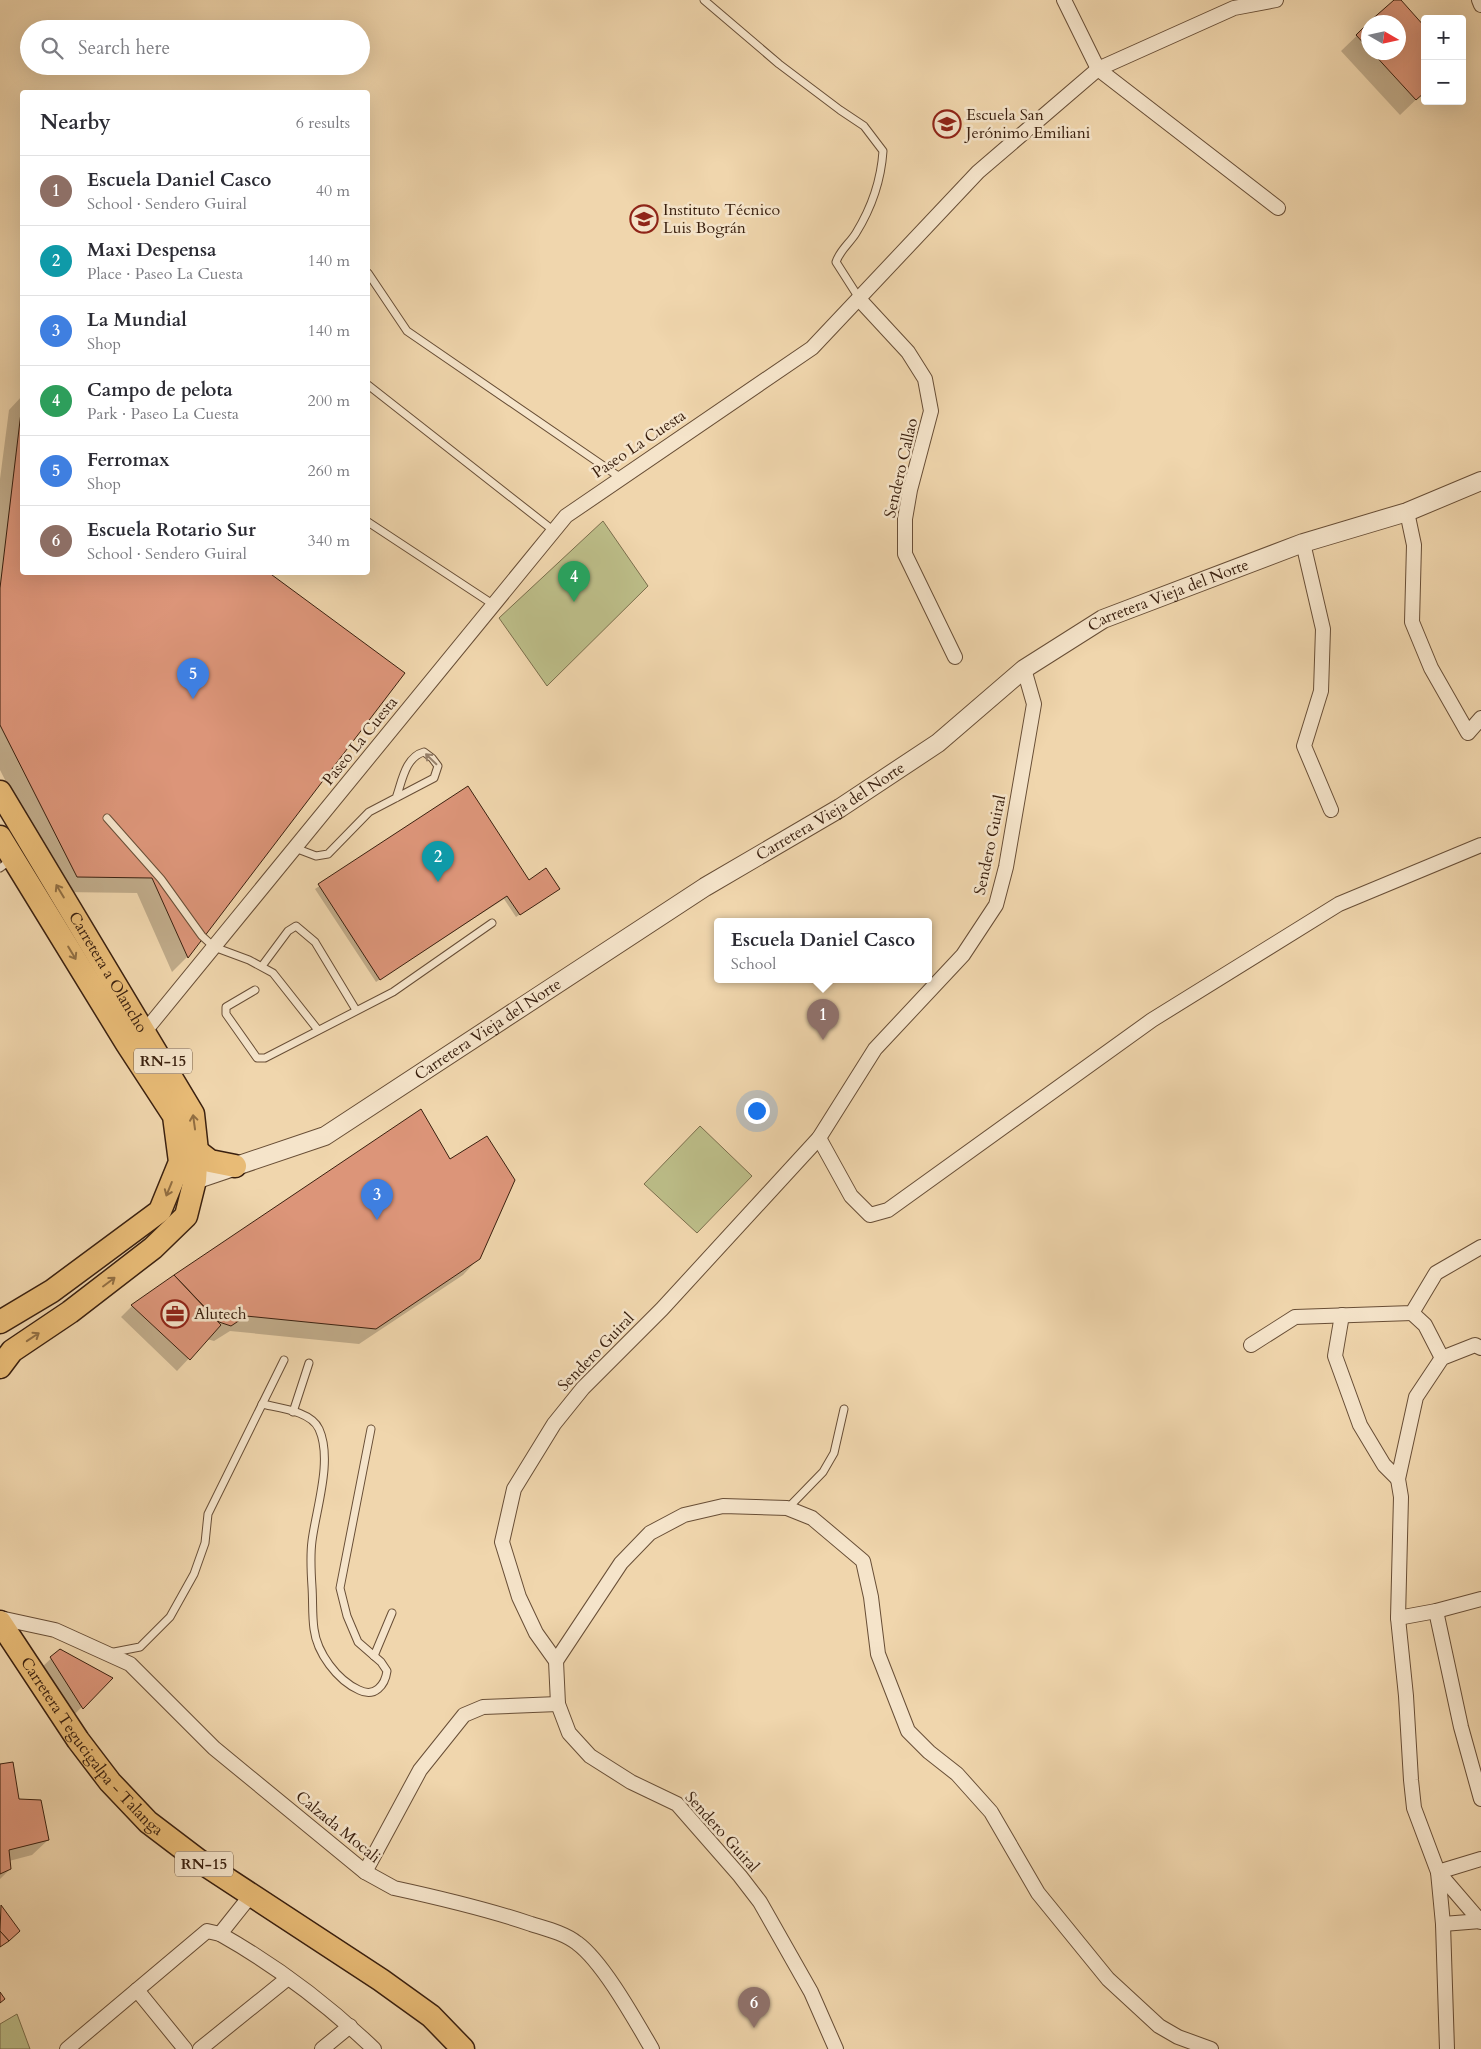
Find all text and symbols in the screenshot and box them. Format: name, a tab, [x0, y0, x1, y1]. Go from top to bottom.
north arrow	[1361, 15, 1406, 60]
map controls	[1421, 15, 1466, 105]
button: +	[1421, 15, 1466, 60]
search box	[20, 20, 370, 75]
icon: search	[38, 34, 66, 62]
text: Search here	[78, 35, 170, 61]
button: −	[1421, 60, 1466, 105]
place label: Escuela San Jerónimo Emiliani	[964, 104, 1091, 144]
text: Nearby	[40, 108, 111, 137]
school or university icon: Escuela San Jerónimo Emiliani	[932, 109, 962, 139]
text: 6 results	[296, 112, 350, 134]
text: Escuela Daniel Casco	[87, 167, 271, 193]
text: 1	[52, 180, 60, 202]
text: 40 m	[316, 180, 350, 202]
text: School · Sendero Guiral	[87, 193, 247, 215]
place label: Instituto Técnico Luis Bográn	[663, 199, 780, 239]
school or university icon: Instituto Técnico Luis Bográn	[629, 204, 659, 234]
text: Maxi Despensa	[87, 237, 216, 263]
text: 2	[52, 250, 60, 272]
text: 140 m	[308, 250, 350, 272]
text: Place · Paseo La Cuesta	[87, 263, 243, 285]
text: La Mundial	[87, 307, 187, 333]
text: 3	[52, 320, 60, 342]
text: 140 m	[308, 320, 350, 342]
text: Shop	[87, 333, 121, 355]
text: Campo de pelota	[87, 377, 233, 403]
text: 4	[52, 390, 60, 412]
text: 200 m	[308, 390, 350, 412]
text: Park · Paseo La Cuesta	[87, 403, 239, 425]
street label: Paseo La Cuesta	[588, 405, 690, 483]
street label: Sendero Callao	[879, 416, 923, 520]
text: Ferromax	[87, 447, 170, 473]
text: 5	[52, 460, 60, 482]
text: 260 m	[308, 460, 350, 482]
text: Shop	[87, 473, 121, 495]
text: Escuela Rotario Sur	[87, 517, 256, 543]
text: 6	[52, 530, 60, 552]
text: 340 m	[308, 530, 350, 552]
text: School · Sendero Guiral	[87, 543, 247, 565]
street label: Carretera Vieja del Norte	[1083, 554, 1252, 637]
pin: 4	[558, 561, 590, 602]
pin: 5	[177, 658, 209, 699]
street label: Paseo La Cuesta	[317, 692, 403, 790]
one-way arrow	[424, 753, 437, 765]
street label: Carretera Vieja del Norte	[752, 757, 909, 866]
street label: Sendero Guiral	[969, 793, 1011, 897]
pin: 2	[422, 841, 454, 882]
one-way arrow	[55, 884, 65, 898]
street label: Carretera a Olancho	[63, 908, 153, 1037]
popup	[714, 918, 932, 983]
text: Escuela Daniel Casco	[731, 927, 915, 953]
one-way arrow	[67, 946, 77, 960]
text: School	[731, 953, 776, 975]
street label: Carretera Vieja del Norte	[410, 973, 566, 1085]
pin: 1	[807, 999, 839, 1040]
road number: RN-15	[134, 1048, 192, 1074]
your location	[744, 1098, 770, 1124]
one-way arrow	[189, 1114, 199, 1130]
pin: 3	[361, 1179, 393, 1220]
one-way arrow	[164, 1181, 174, 1196]
one-way arrow	[102, 1277, 116, 1287]
office icon: Alutech	[160, 1299, 190, 1329]
place label: Alutech	[194, 1303, 247, 1325]
street label: Sendero Guiral	[553, 1308, 639, 1396]
one-way arrow	[26, 1332, 40, 1342]
street label: Carretera Tegucigalpa - Talanga	[15, 1653, 168, 1841]
street label: Calzada Mocali	[291, 1786, 386, 1868]
street label: Sendero Guiral	[680, 1787, 764, 1877]
road number: RN-15	[175, 1852, 233, 1876]
pin: 6	[738, 1987, 770, 2028]

